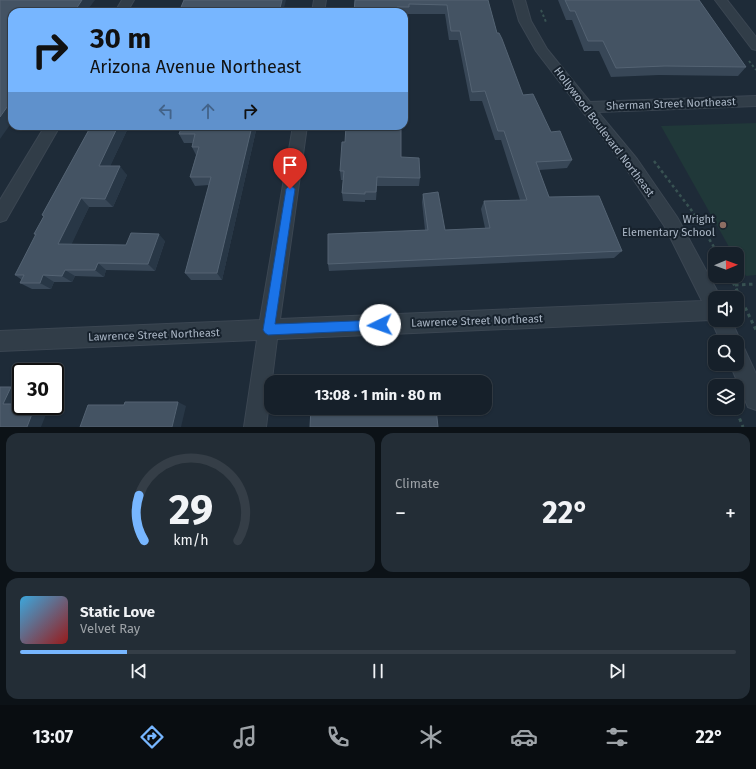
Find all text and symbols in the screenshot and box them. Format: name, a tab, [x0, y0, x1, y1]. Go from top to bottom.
text: 30 m	[90, 22, 151, 55]
icon: right	[24, 24, 76, 76]
text: Arizona Avenue Northeast	[90, 56, 301, 78]
street label: Hollywood Boulevard Northeast	[551, 65, 657, 199]
street label: Sherman Street Northeast	[606, 95, 736, 113]
icon: left	[155, 100, 177, 122]
icon: ahead	[197, 100, 219, 122]
icon: right	[239, 100, 261, 122]
pin	[273, 148, 307, 189]
icon: arrive	[279, 154, 301, 176]
place label: Wright Elementary School	[622, 213, 715, 239]
marker: Wright Elementary School	[718, 220, 728, 230]
north arrow	[708, 247, 744, 283]
map controls	[708, 247, 744, 415]
button: sound	[708, 291, 744, 327]
position arrow	[359, 304, 401, 346]
street label: Lawrence Street Northeast	[411, 312, 543, 330]
street label: Lawrence Street Northeast	[88, 326, 220, 344]
button: search	[708, 335, 744, 371]
speed limit sign: 30	[12, 363, 64, 415]
button: layers	[708, 379, 744, 415]
text: 13:08 · 1 min · 80 m	[314, 386, 442, 404]
text: Climate	[395, 476, 439, 491]
text: 29	[168, 484, 213, 534]
text: 22°	[542, 495, 589, 531]
text: −	[395, 500, 406, 527]
text: +	[725, 500, 736, 527]
text: km/h	[173, 531, 208, 548]
text: Static Love	[80, 603, 155, 621]
text: Velvet Ray	[80, 621, 140, 636]
icon: previous	[128, 660, 150, 682]
icon: pause	[367, 660, 389, 682]
icon: next	[606, 660, 628, 682]
icon: directions	[138, 723, 166, 751]
icon: music	[231, 723, 259, 751]
icon: phone	[324, 723, 352, 751]
icon: climate	[417, 723, 445, 751]
icon: car	[510, 723, 538, 751]
icon: filters	[603, 723, 631, 751]
text: 13:07	[32, 726, 73, 748]
text: 22°	[695, 726, 723, 748]

